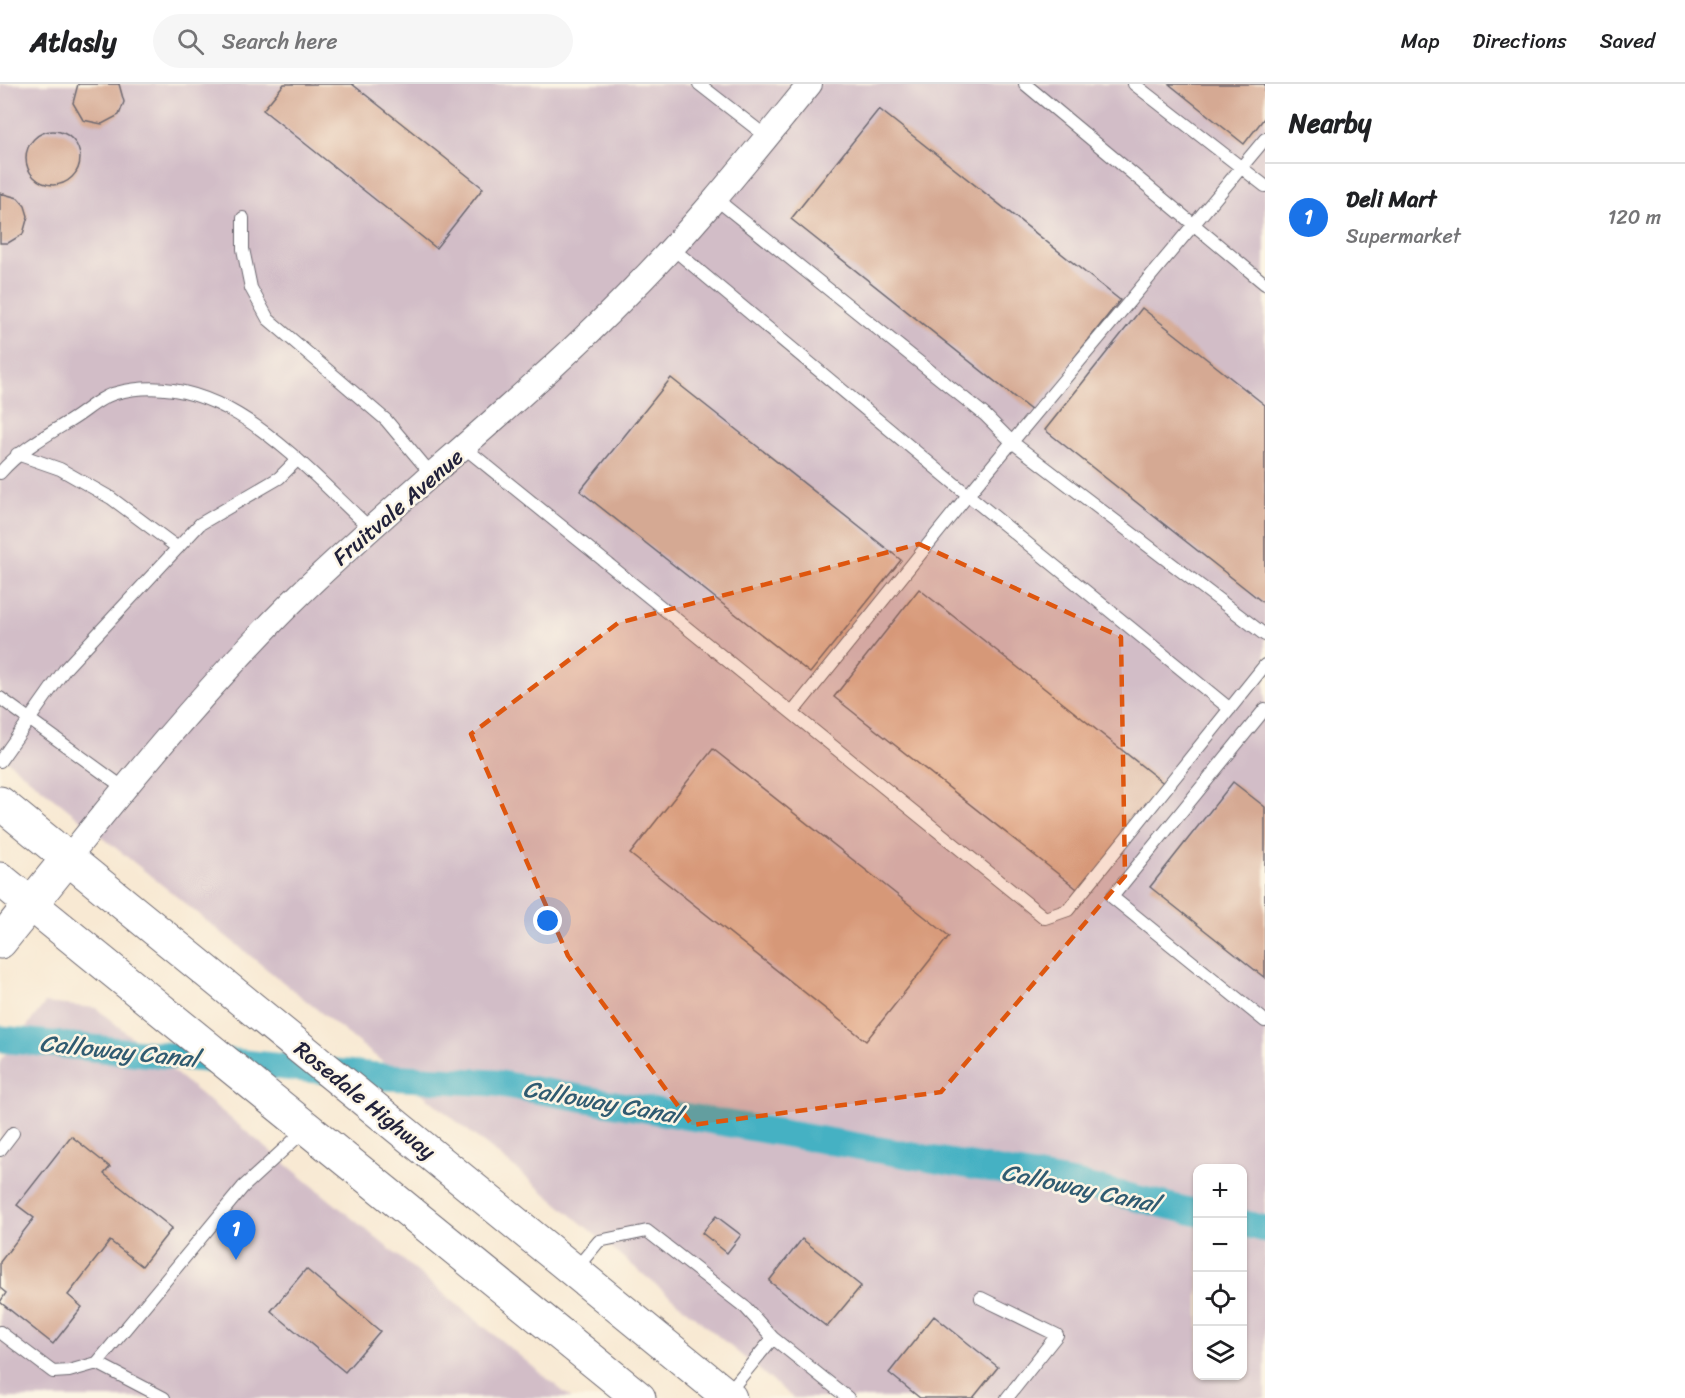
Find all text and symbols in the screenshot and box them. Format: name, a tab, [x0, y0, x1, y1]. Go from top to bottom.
search box	[153, 14, 573, 68]
text: Atlasly	[30, 17, 117, 66]
text: Search here	[222, 22, 338, 61]
text: Map	[1401, 22, 1439, 60]
text: Directions	[1472, 22, 1567, 60]
text: Saved	[1600, 22, 1655, 60]
icon: search	[174, 25, 207, 58]
text: Nearby	[1289, 100, 1371, 146]
text: Deli Mart	[1346, 180, 1436, 219]
text: 1	[1304, 200, 1313, 235]
text: 120 m	[1608, 200, 1661, 235]
text: Supermarket	[1346, 219, 1461, 254]
street label: Fruitvale Avenue	[323, 438, 473, 576]
your location	[533, 906, 562, 935]
water label: Calloway Canal	[38, 1022, 205, 1081]
street label: Rosedale Highway	[285, 1030, 445, 1170]
water label: Calloway Canal	[520, 1068, 689, 1137]
water label: Calloway Canal	[998, 1151, 1167, 1226]
map controls	[1193, 1164, 1247, 1380]
button: +	[1193, 1164, 1247, 1218]
pin: 1	[216, 1210, 256, 1260]
button: −	[1193, 1218, 1247, 1272]
button: locate	[1193, 1272, 1247, 1326]
button: layers	[1193, 1326, 1247, 1380]

